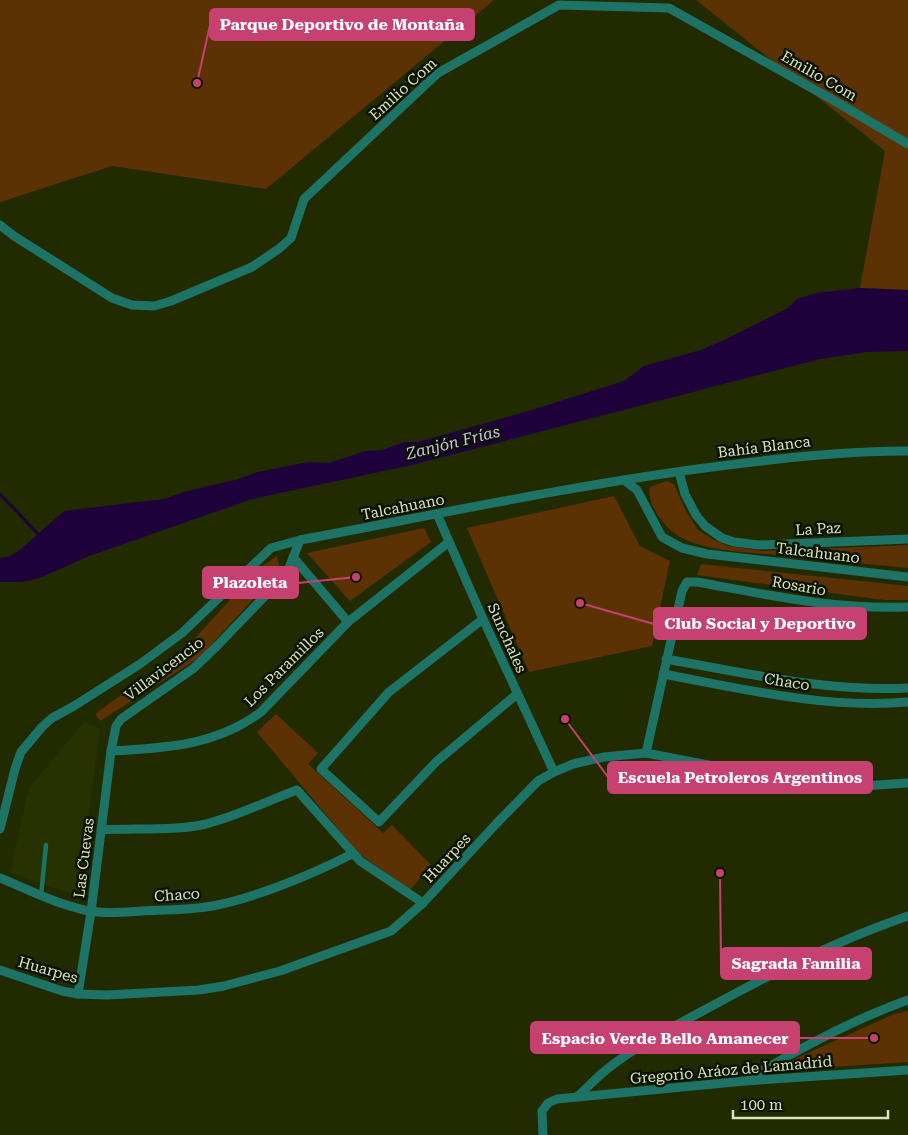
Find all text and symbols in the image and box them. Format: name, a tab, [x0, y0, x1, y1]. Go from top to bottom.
callout: Parque Deportivo de Montaña	[210, 9, 474, 40]
text: Parque Deportivo de Montaña	[220, 15, 465, 34]
street label: Emilio Com	[778, 47, 860, 105]
street label: Emilio Com	[366, 54, 441, 124]
water label: Zanjón Frías	[403, 422, 502, 464]
street label: Bahía Blanca	[717, 432, 811, 462]
street label: Talcahuano	[360, 490, 446, 524]
street label: La Paz	[795, 519, 841, 539]
street label: Talcahuano	[775, 539, 861, 567]
callout: Plazoleta	[203, 567, 298, 598]
street label: Rosario	[770, 572, 828, 600]
text: Plazoleta	[213, 573, 288, 592]
street label: Sunchales	[484, 600, 530, 676]
callout: Club Social y Deportivo	[654, 608, 866, 639]
text: Club Social y Deportivo	[664, 614, 856, 633]
street label: Los Paramillos	[240, 623, 328, 711]
street label: Villavicencio	[121, 633, 207, 705]
street label: Chaco	[763, 670, 811, 694]
callout: Escuela Petroleros Argentinos	[608, 762, 872, 793]
text: Escuela Petroleros Argentinos	[618, 768, 862, 787]
street label: Las Cuevas	[70, 817, 98, 899]
street label: Huarpes	[420, 829, 474, 887]
street label: Chaco	[153, 884, 201, 906]
callout: Sagrada Familia	[721, 948, 871, 979]
street label: Huarpes	[16, 953, 80, 987]
text: Sagrada Familia	[731, 954, 861, 973]
callout: Espacio Verde Bello Amanecer	[531, 1022, 799, 1053]
text: Espacio Verde Bello Amanecer	[541, 1029, 789, 1048]
street label: Gregorio Aráoz de Lamadrid	[629, 1052, 833, 1088]
scale bar	[733, 1088, 888, 1120]
text: 100 m	[740, 1096, 783, 1114]

